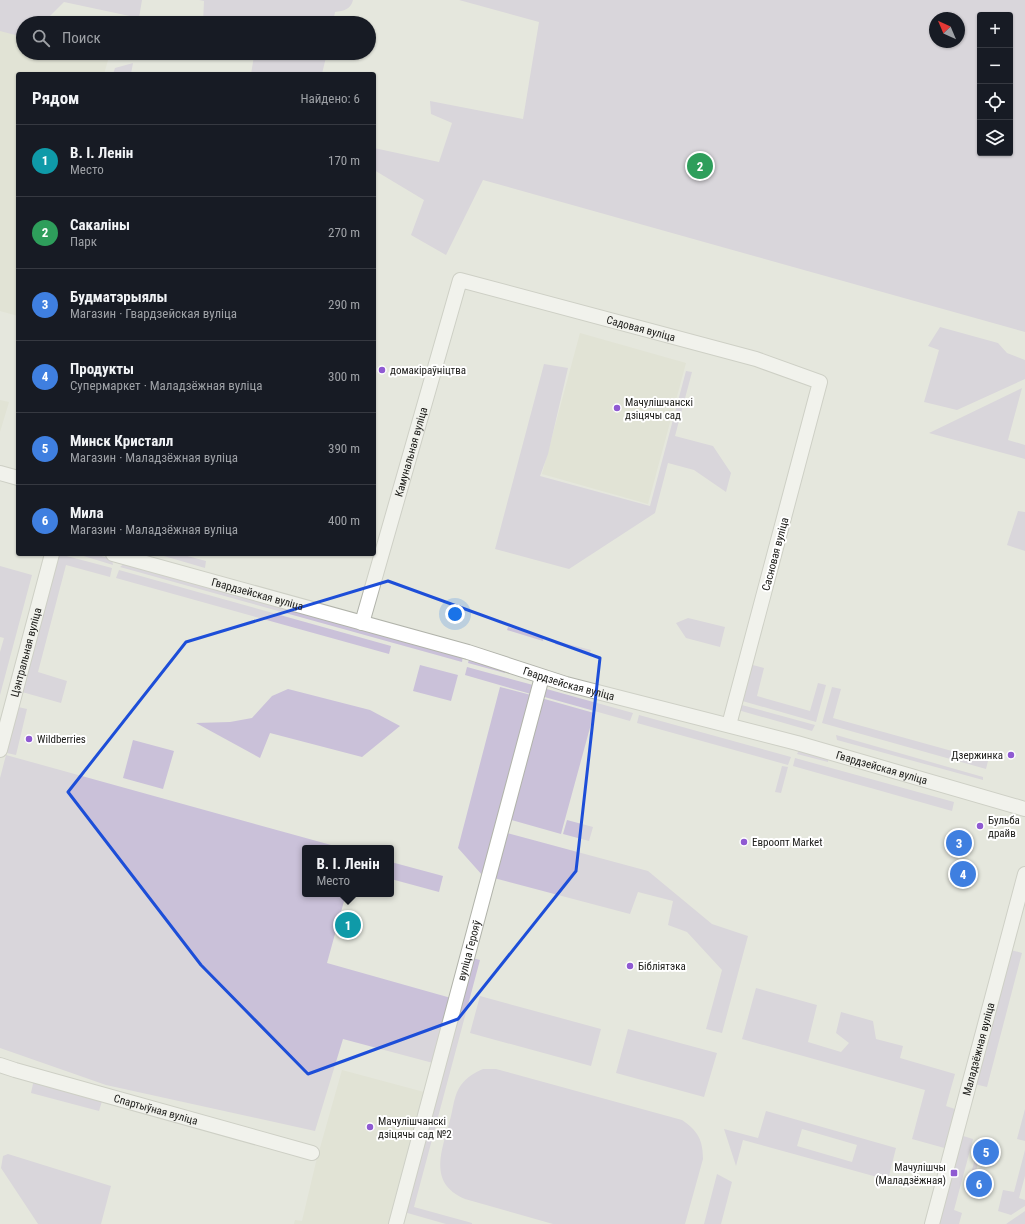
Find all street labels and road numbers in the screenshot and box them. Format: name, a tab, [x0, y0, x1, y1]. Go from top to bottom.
street label: Садовая вуліца	[605, 313, 677, 344]
street label: Камунальная вуліца	[392, 406, 430, 498]
street label: Сасновая вуліца	[759, 516, 792, 592]
street label: Гвардзейская вуліца	[210, 576, 305, 613]
street label: Цэнтральная вуліца	[8, 606, 44, 699]
street label: Гвардзейская вуліца	[521, 664, 616, 703]
street label: Гвардзейская вуліца	[834, 749, 929, 787]
street label: вуліца Герояў	[455, 919, 484, 982]
street label: Маладзёжная вуліца	[960, 1001, 998, 1097]
street label: Спартыўная вуліца	[112, 1092, 199, 1128]

